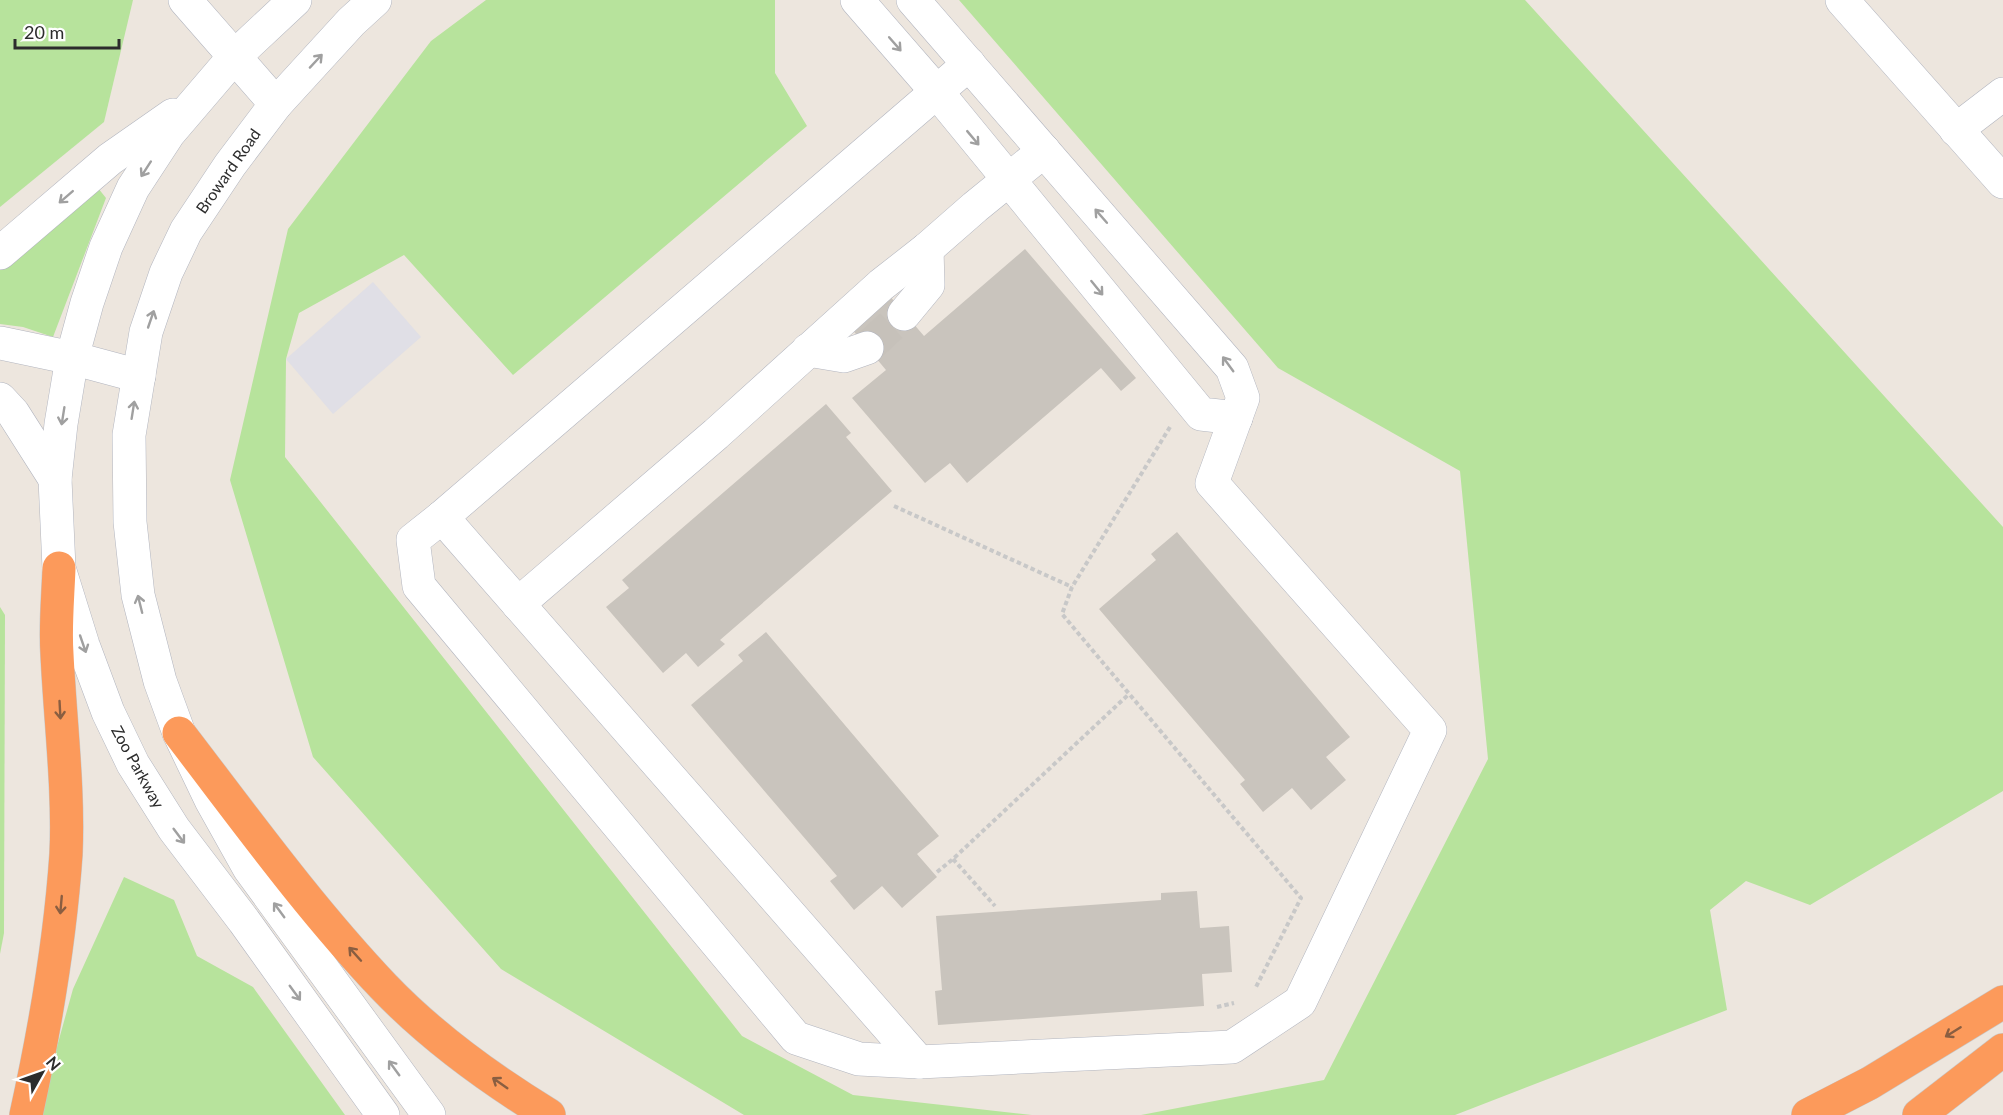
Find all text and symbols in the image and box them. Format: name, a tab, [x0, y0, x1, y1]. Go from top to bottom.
scale bar	[15, 12, 118, 50]
text: 20 m	[24, 21, 64, 43]
one-way arrow	[888, 36, 902, 51]
one-way arrow	[309, 53, 323, 68]
street label: Broward Road	[191, 125, 264, 217]
one-way arrow	[967, 129, 980, 145]
one-way arrow	[139, 160, 151, 177]
one-way arrow	[59, 190, 74, 204]
one-way arrow	[1094, 209, 1108, 224]
one-way arrow	[1091, 280, 1104, 296]
one-way arrow	[146, 310, 157, 329]
one-way arrow	[1222, 357, 1234, 373]
one-way arrow	[128, 401, 139, 421]
one-way arrow	[57, 405, 68, 425]
one-way arrow	[134, 595, 146, 614]
one-way arrow	[78, 634, 89, 653]
one-way arrow	[55, 700, 66, 720]
street label: Zoo Parkway	[108, 722, 169, 812]
one-way arrow	[173, 827, 186, 843]
one-way arrow	[55, 894, 66, 914]
one-way arrow	[273, 903, 285, 919]
one-way arrow	[348, 947, 362, 962]
one-way arrow	[289, 984, 301, 1000]
one-way arrow	[1945, 1026, 1962, 1038]
north arrow	[12, 1043, 72, 1103]
text: N	[43, 1052, 65, 1074]
one-way arrow	[388, 1060, 401, 1076]
one-way arrow	[493, 1077, 509, 1089]

